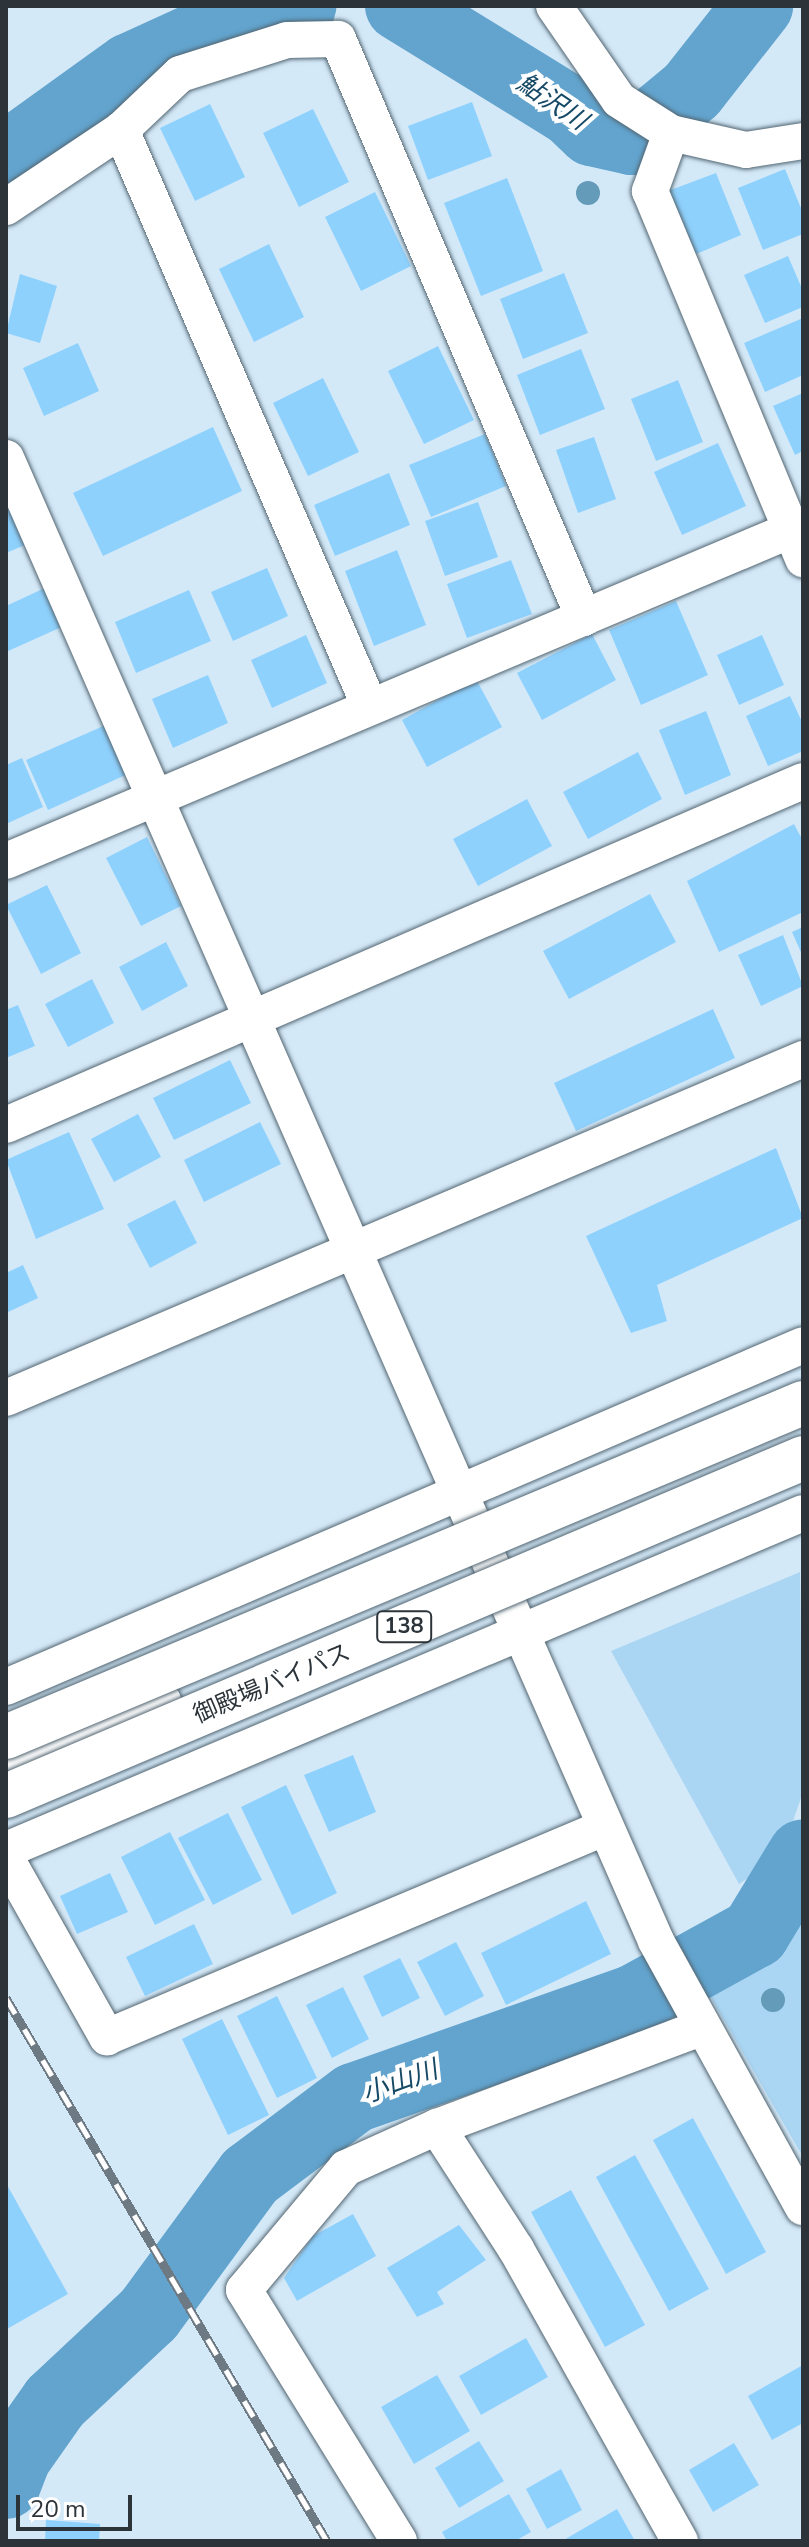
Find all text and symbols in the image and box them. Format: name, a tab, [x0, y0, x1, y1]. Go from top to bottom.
water label: 鮎沢川	[511, 67, 593, 137]
road number: 138	[376, 1609, 432, 1645]
street label: 御殿場バイパス	[189, 1638, 355, 1730]
water label: 小山川	[358, 2054, 442, 2110]
scale bar	[20, 2479, 136, 2529]
text: 20 m	[30, 2493, 86, 2525]

